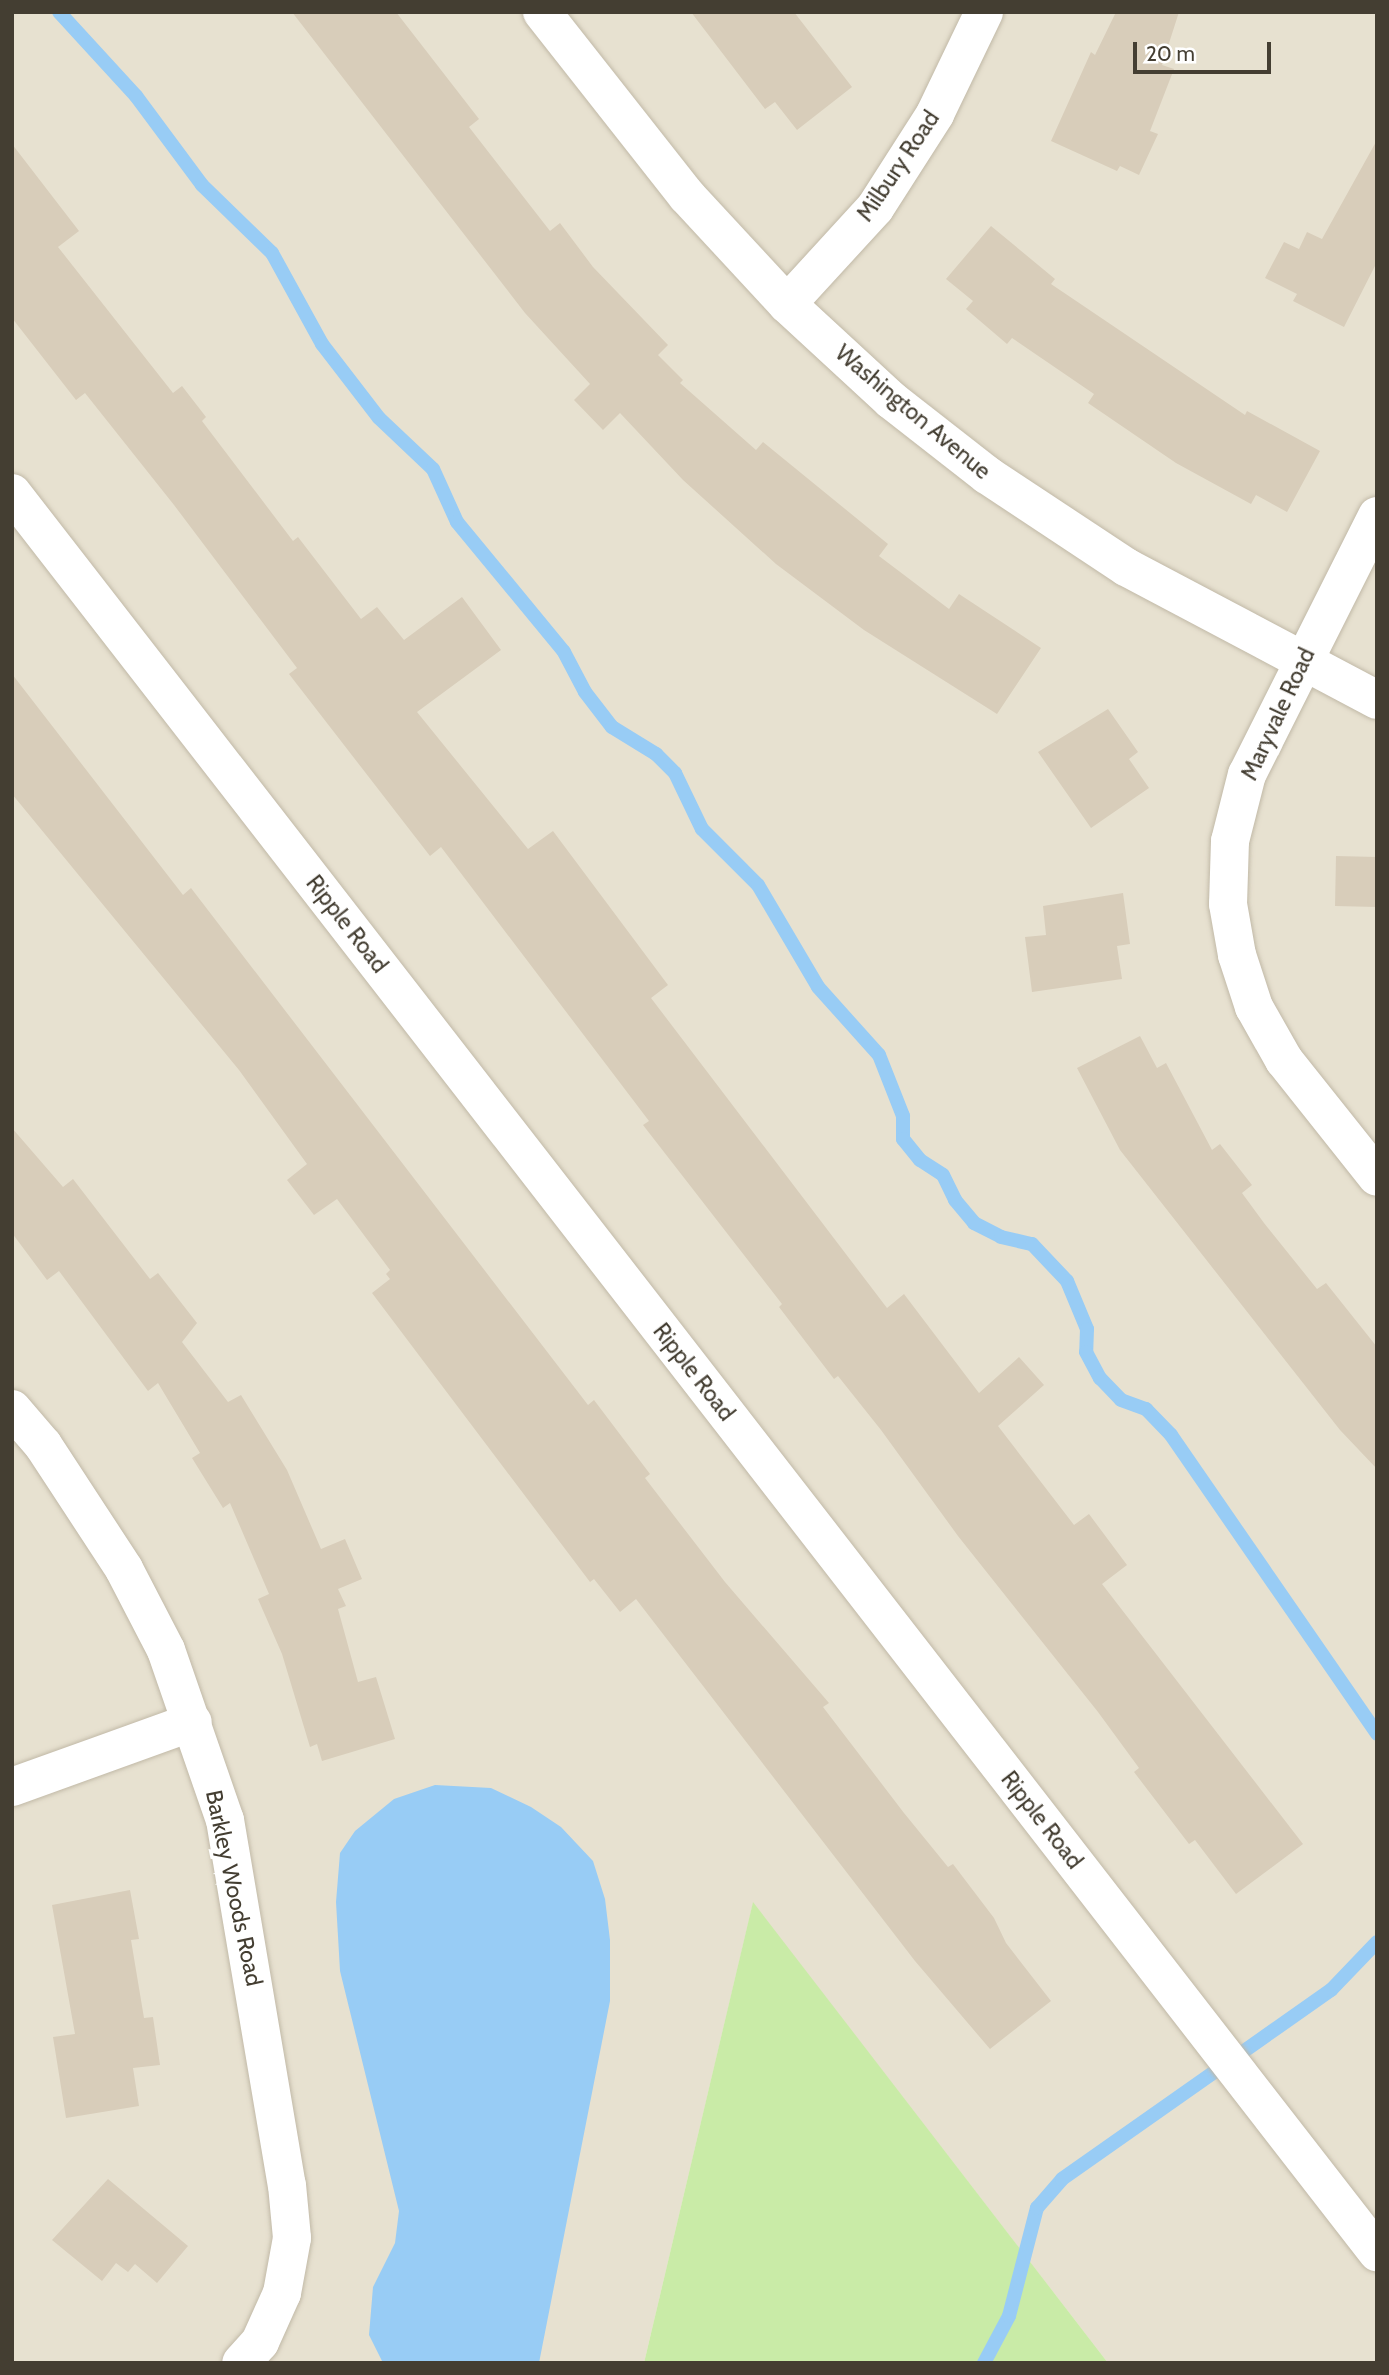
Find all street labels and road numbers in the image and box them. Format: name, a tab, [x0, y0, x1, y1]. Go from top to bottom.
street label: Milbury Road	[851, 105, 945, 227]
street label: Washington Avenue	[830, 339, 996, 485]
street label: Maryvale Road	[1235, 643, 1321, 785]
street label: Ripple Road	[300, 870, 394, 978]
street label: Ripple Road	[647, 1318, 741, 1426]
street label: Ripple Road	[995, 1766, 1089, 1874]
street label: Barkley Woods Road	[200, 1788, 268, 1988]

